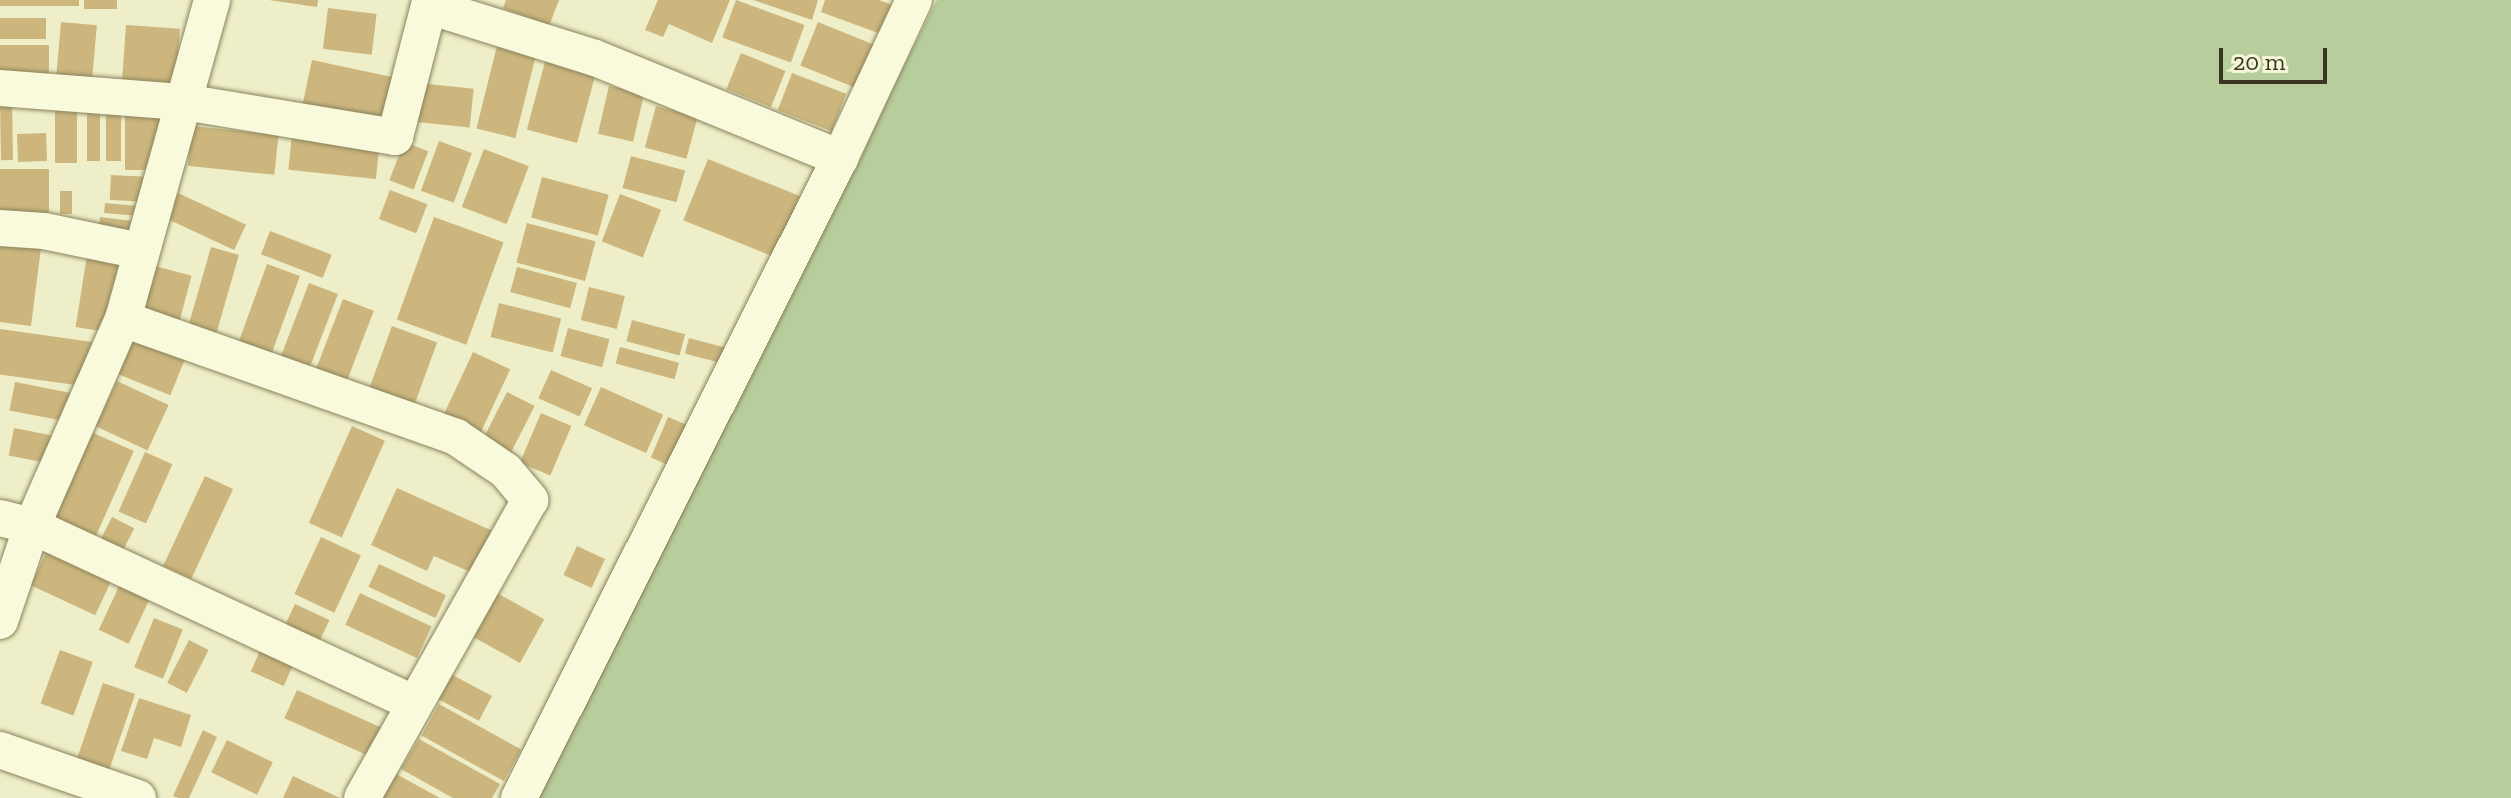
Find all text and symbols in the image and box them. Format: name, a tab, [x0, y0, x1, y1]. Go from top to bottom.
scale bar	[2223, 32, 2331, 82]
text: 20 m	[2233, 47, 2285, 76]

